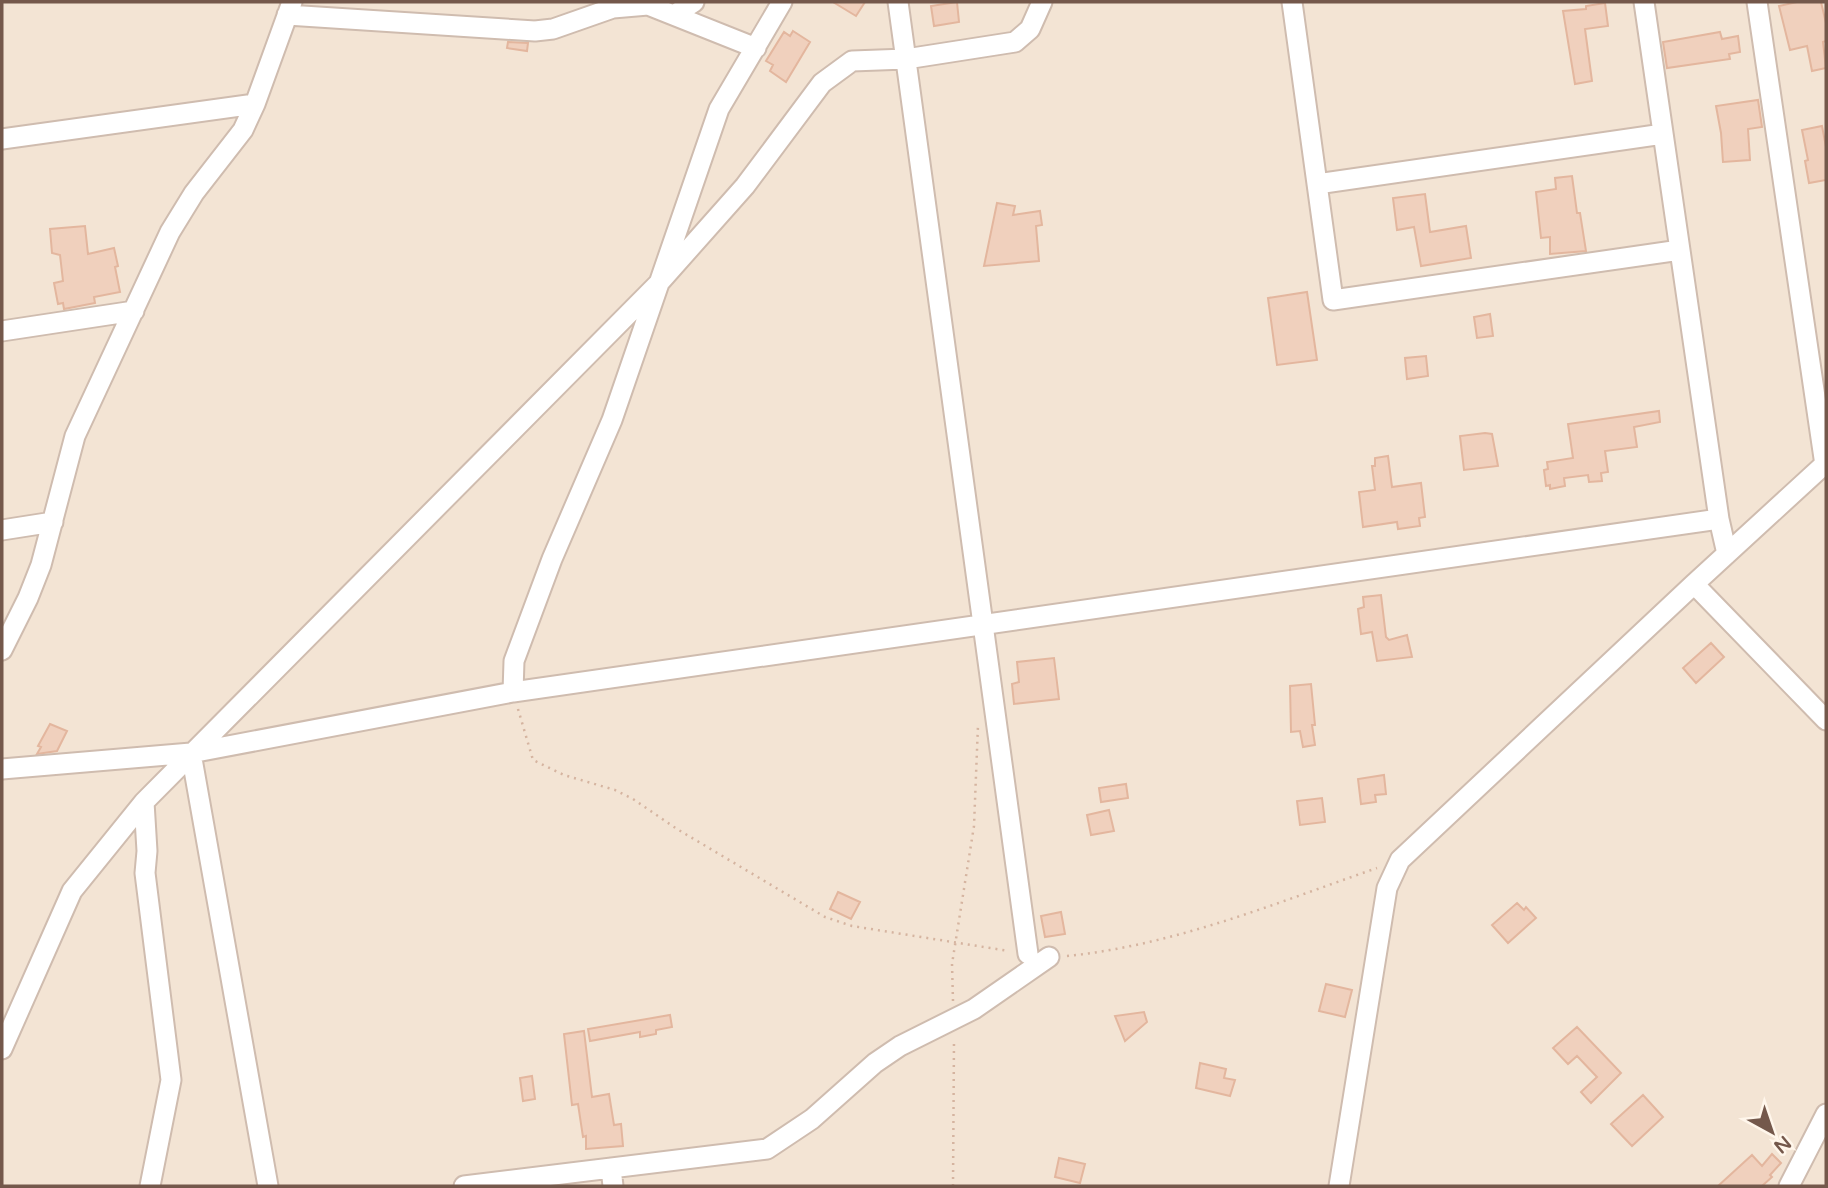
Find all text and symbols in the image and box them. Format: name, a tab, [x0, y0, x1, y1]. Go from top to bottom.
north arrow	[1737, 1097, 1807, 1167]
text: N	[1769, 1131, 1795, 1158]

